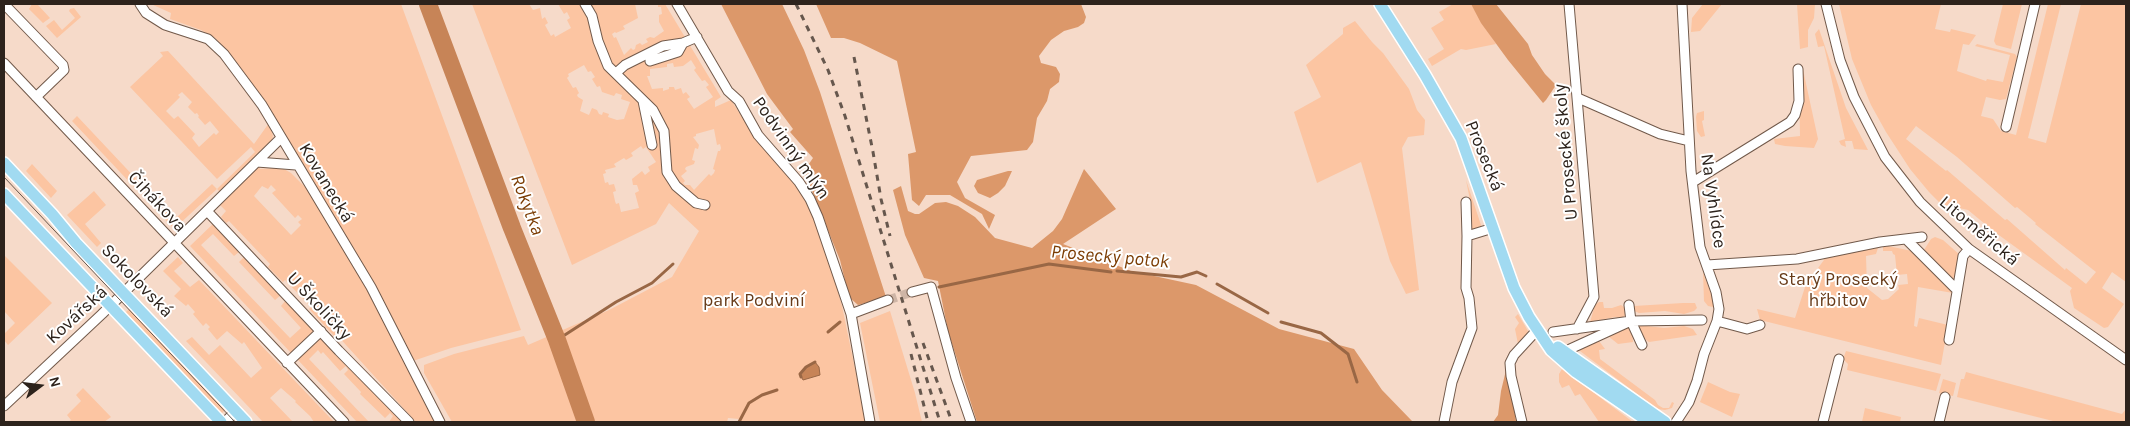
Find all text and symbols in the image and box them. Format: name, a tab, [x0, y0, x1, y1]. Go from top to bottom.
street label: U Prosecké školy	[1549, 83, 1583, 221]
street label: Podvinný mlýn	[748, 93, 834, 203]
street label: Prosecká	[1460, 117, 1508, 195]
street label: Kovanecká	[294, 139, 358, 227]
street label: Na Vyhlídce	[1696, 152, 1730, 250]
street label: Čihákova	[123, 167, 191, 237]
water label: Rokytka	[505, 171, 549, 239]
street label: Litoměřická	[1935, 191, 2023, 271]
street label: Sokolovská	[97, 240, 177, 322]
water label: Prosecký potok	[1050, 240, 1170, 274]
street label: U Školičky	[282, 268, 356, 344]
park label: Starý Prosecký hřbitov	[1778, 269, 1898, 312]
street label: Kovářská	[42, 281, 112, 349]
park label: park Podviní	[703, 290, 805, 312]
north arrow	[15, 361, 65, 411]
text: N	[45, 375, 64, 389]

